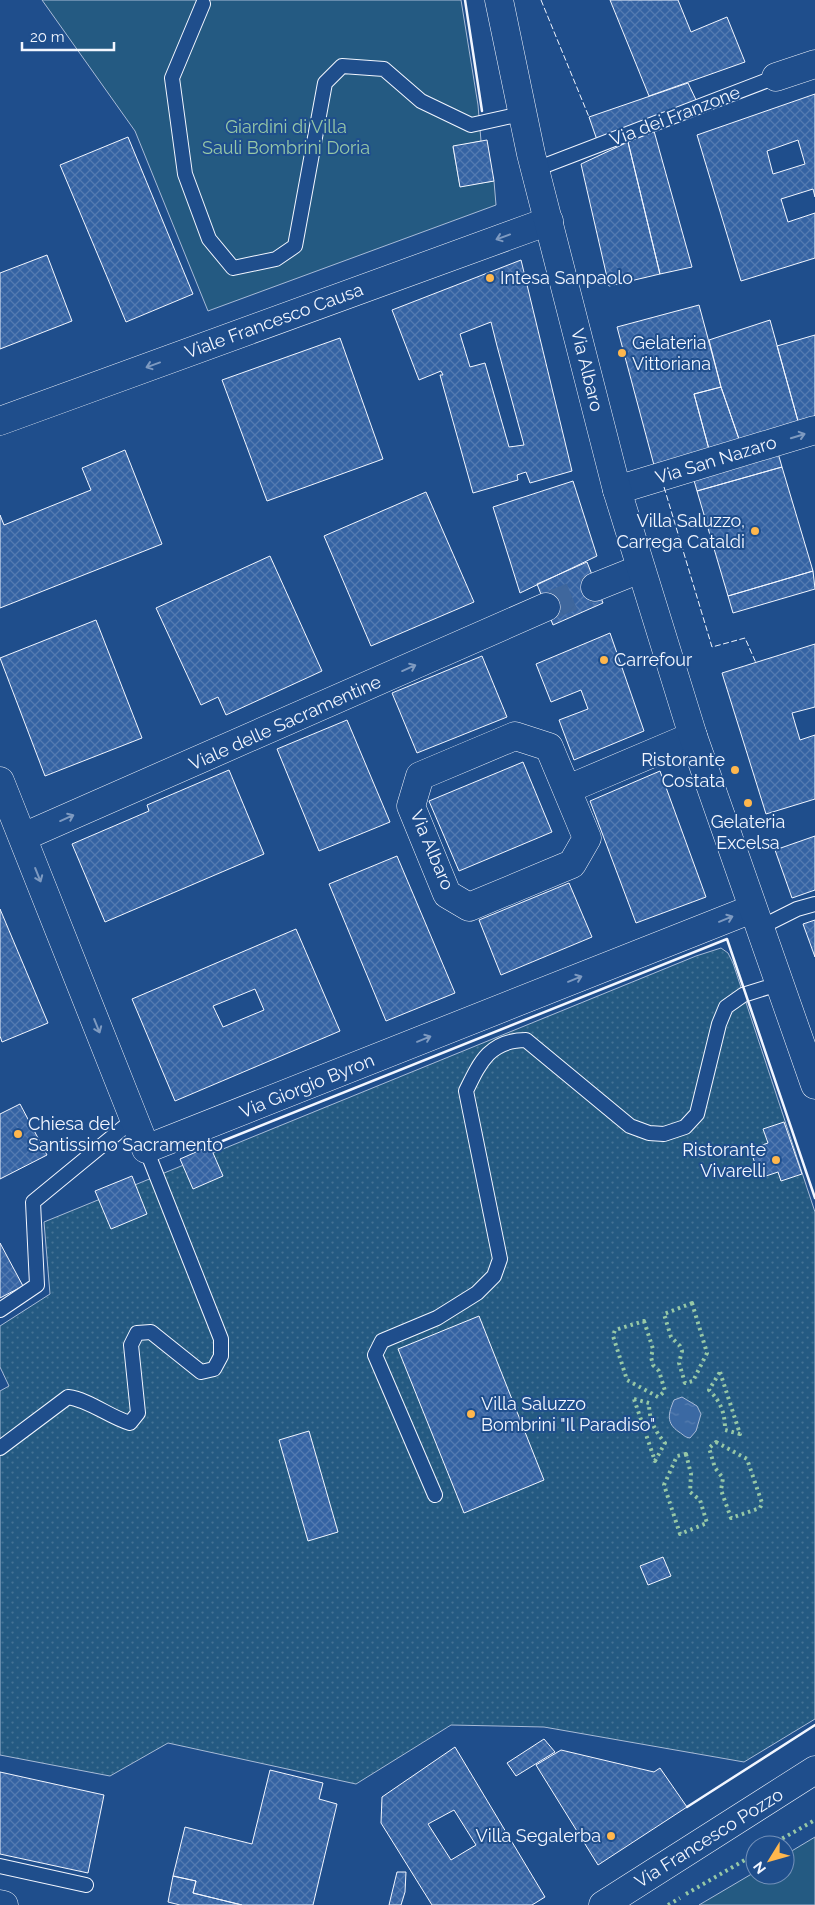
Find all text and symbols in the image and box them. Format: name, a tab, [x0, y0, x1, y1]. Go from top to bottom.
scale bar	[22, 20, 115, 52]
text: 20 m	[30, 28, 65, 46]
street label: Via dei Franzone	[607, 81, 743, 150]
park label: Giardini di Villa Sauli Bombrini Doria	[202, 116, 370, 158]
one-way arrow	[495, 233, 511, 242]
place label: Intesa Sanpaolo	[500, 267, 633, 288]
marker: Intesa Sanpaolo	[484, 272, 496, 284]
street label: Viale Francesco Causa	[182, 279, 366, 363]
street label: Via Albaro	[567, 326, 608, 414]
place label: Gelateria Vittoriana	[632, 332, 711, 374]
marker: Gelateria Vittoriana	[616, 347, 628, 359]
one-way arrow	[146, 361, 161, 370]
one-way arrow	[789, 430, 805, 440]
street label: Via San Nazaro	[653, 431, 779, 488]
place label: Villa Saluzzo, Carrega Cataldi	[616, 510, 745, 552]
marker: Villa Saluzzo, Carrega Cataldi	[749, 525, 761, 537]
place label: Carrefour	[614, 649, 693, 670]
marker: Carrefour	[598, 654, 610, 666]
one-way arrow	[401, 663, 416, 673]
street label: Viale delle Sacramentine	[186, 670, 384, 774]
place label: Ristorante Costata	[641, 749, 725, 791]
marker: Ristorante Costata	[729, 764, 741, 776]
marker: Gelateria Excelsa	[742, 797, 754, 809]
street label: Via Albaro	[406, 807, 459, 893]
place label: Gelateria Excelsa	[711, 811, 785, 853]
one-way arrow	[59, 812, 74, 822]
one-way arrow	[34, 867, 43, 882]
one-way arrow	[718, 914, 734, 923]
one-way arrow	[567, 974, 582, 983]
one-way arrow	[93, 1018, 103, 1033]
one-way arrow	[416, 1034, 431, 1043]
street label: Via Giorgio Byron	[236, 1049, 377, 1122]
place label: Chiesa del Santissimo Sacramento	[28, 1113, 223, 1155]
marker: Chiesa del Santissimo Sacramento	[12, 1128, 24, 1140]
place label: Ristorante Vivarelli	[682, 1139, 766, 1181]
marker: Ristorante Vivarelli	[770, 1154, 782, 1166]
place label: Villa Saluzzo Bombrini "Il Paradiso"	[481, 1393, 655, 1435]
marker: Villa Saluzzo Bombrini "Il Paradiso"	[465, 1408, 477, 1420]
street label: Via Francesco Pozzo	[631, 1783, 787, 1892]
place label: Villa Segalerba	[476, 1825, 601, 1846]
marker: Villa Segalerba	[605, 1830, 617, 1842]
north arrow	[745, 1835, 795, 1885]
text: N	[750, 1859, 769, 1877]

